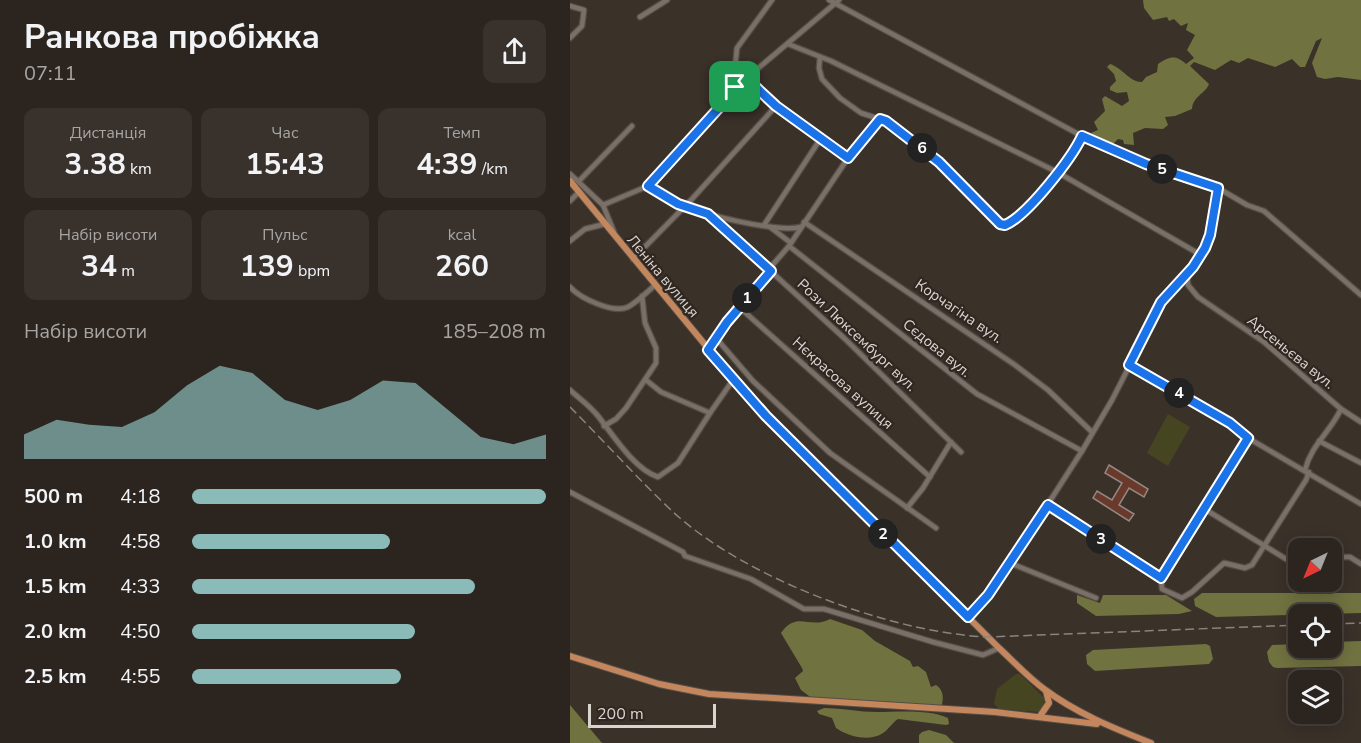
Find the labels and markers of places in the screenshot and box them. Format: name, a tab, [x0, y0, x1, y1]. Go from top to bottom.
pin	[709, 61, 760, 112]
pin: 6	[907, 133, 937, 163]
pin: 5	[1147, 154, 1177, 184]
pin: 1	[732, 283, 762, 313]
pin: 4	[1164, 378, 1194, 408]
pin: 2	[868, 519, 898, 549]
pin: 3	[1086, 524, 1116, 554]

